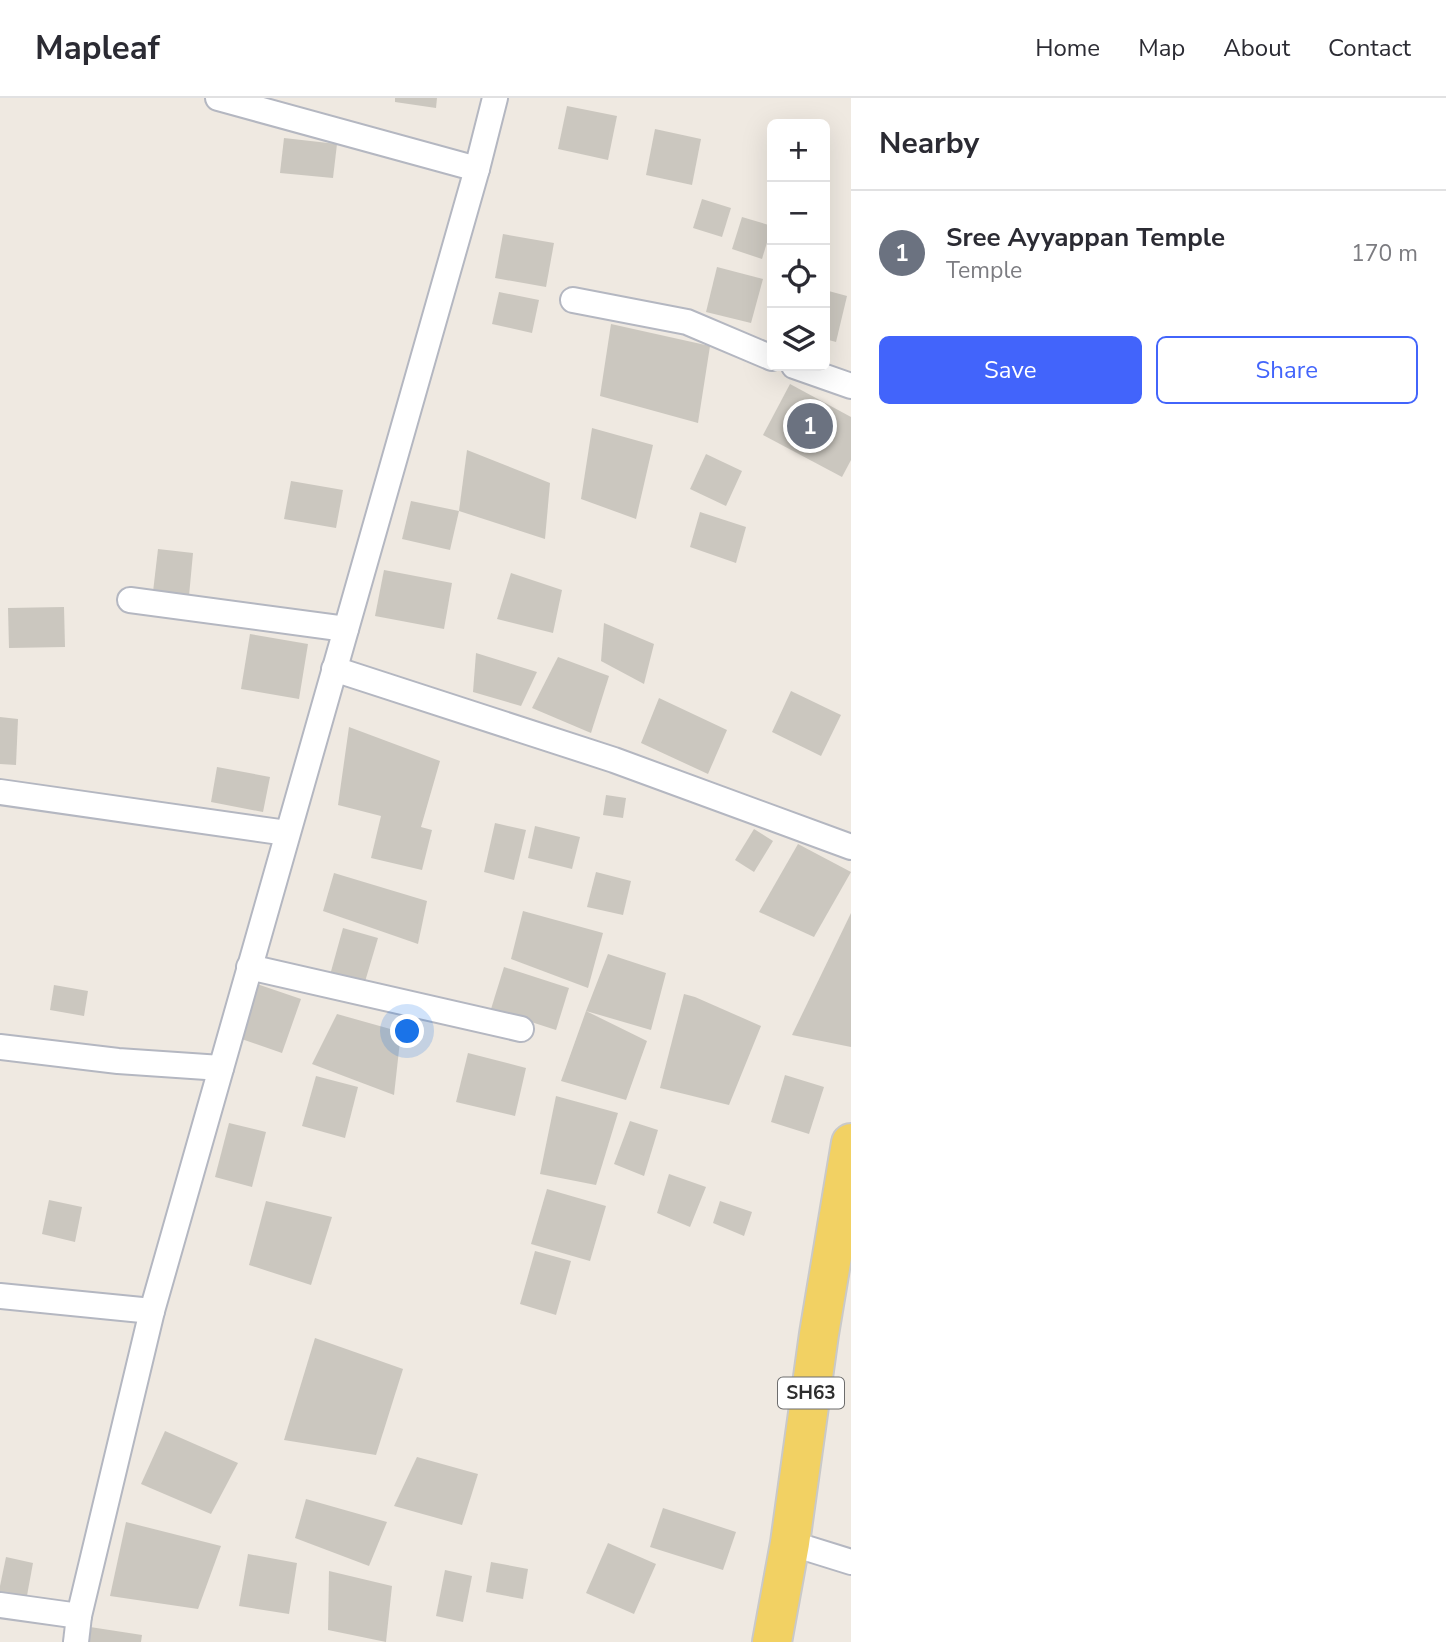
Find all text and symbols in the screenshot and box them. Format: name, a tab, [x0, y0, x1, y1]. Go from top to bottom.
text: Mapleaf	[35, 26, 160, 71]
text: Home	[1035, 32, 1100, 64]
text: Map	[1138, 32, 1185, 64]
text: About	[1223, 32, 1290, 64]
text: Contact	[1328, 32, 1411, 64]
map controls	[767, 119, 830, 371]
button: +	[767, 119, 830, 182]
text: Nearby	[879, 123, 979, 164]
button: −	[767, 182, 830, 245]
text: Sree Ayyappan Temple	[946, 220, 1225, 255]
text: 1	[895, 238, 909, 269]
text: 170 m	[1351, 238, 1418, 269]
button: locate	[767, 245, 830, 308]
text: Temple	[946, 255, 1022, 286]
button: layers	[767, 308, 830, 371]
button: Save	[879, 336, 1142, 404]
button: Share	[1156, 336, 1418, 404]
pin: 1	[787, 400, 833, 452]
your location	[390, 1014, 424, 1048]
road number: SH63	[778, 1378, 844, 1408]

